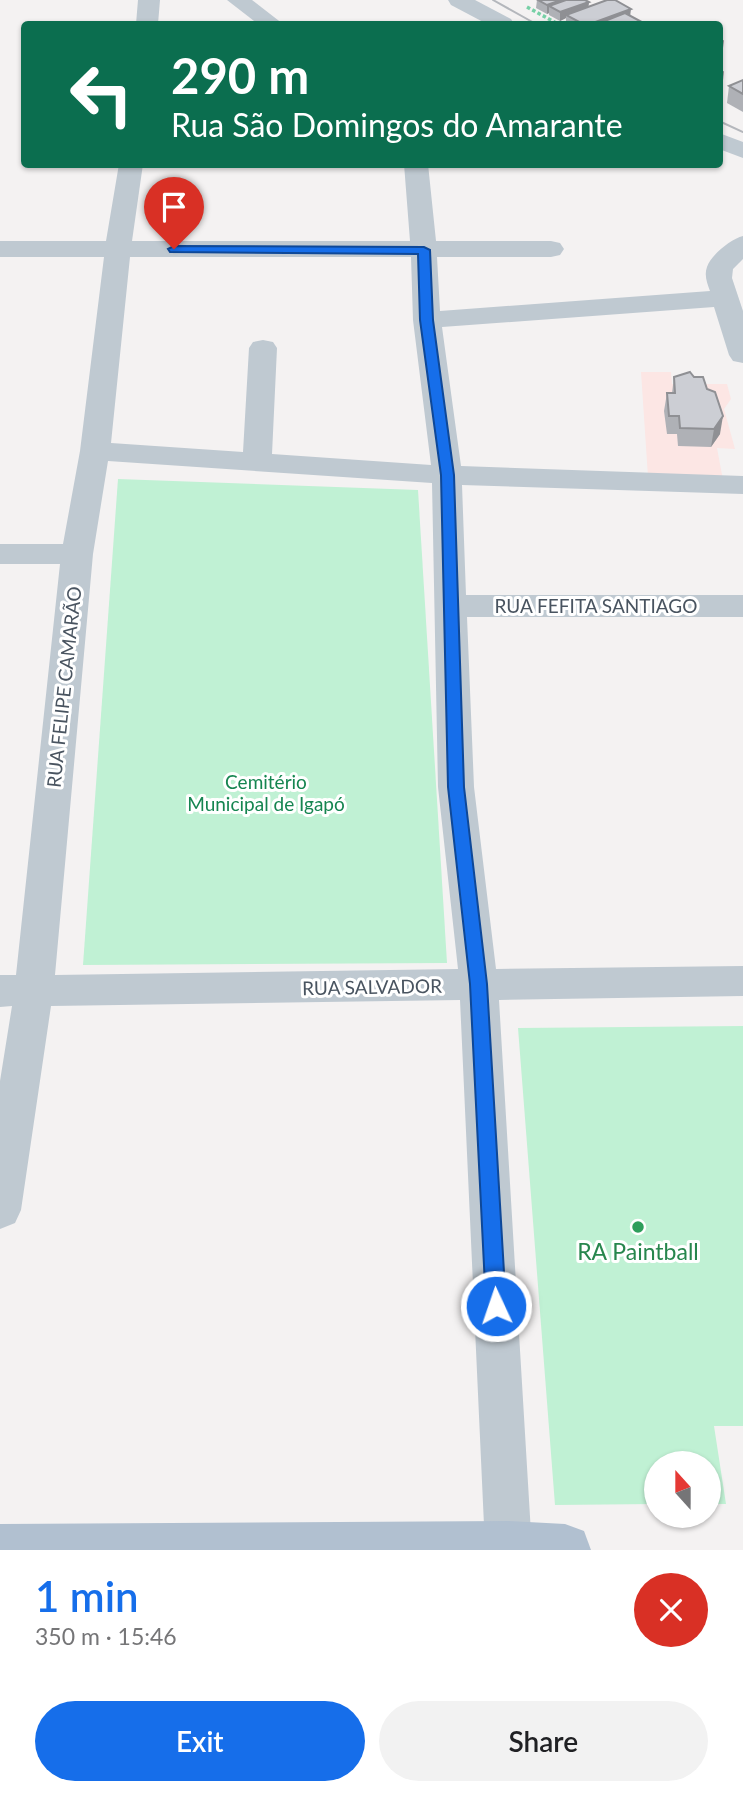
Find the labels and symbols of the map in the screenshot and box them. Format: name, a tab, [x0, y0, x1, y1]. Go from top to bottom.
pin	[144, 177, 204, 249]
street label: RUA FELIPE CAMARÃO	[41, 585, 86, 789]
street label: RUA FEFITA SANTIAGO	[495, 594, 697, 617]
park label: Cemitério Municipal de Igapó	[187, 770, 345, 815]
street label: RUA SALVADOR	[302, 974, 442, 999]
marker: RA Paintball	[630, 1219, 646, 1235]
place label: RA Paintball	[577, 1237, 699, 1265]
position arrow	[459, 1269, 533, 1343]
north arrow	[644, 1451, 721, 1528]

